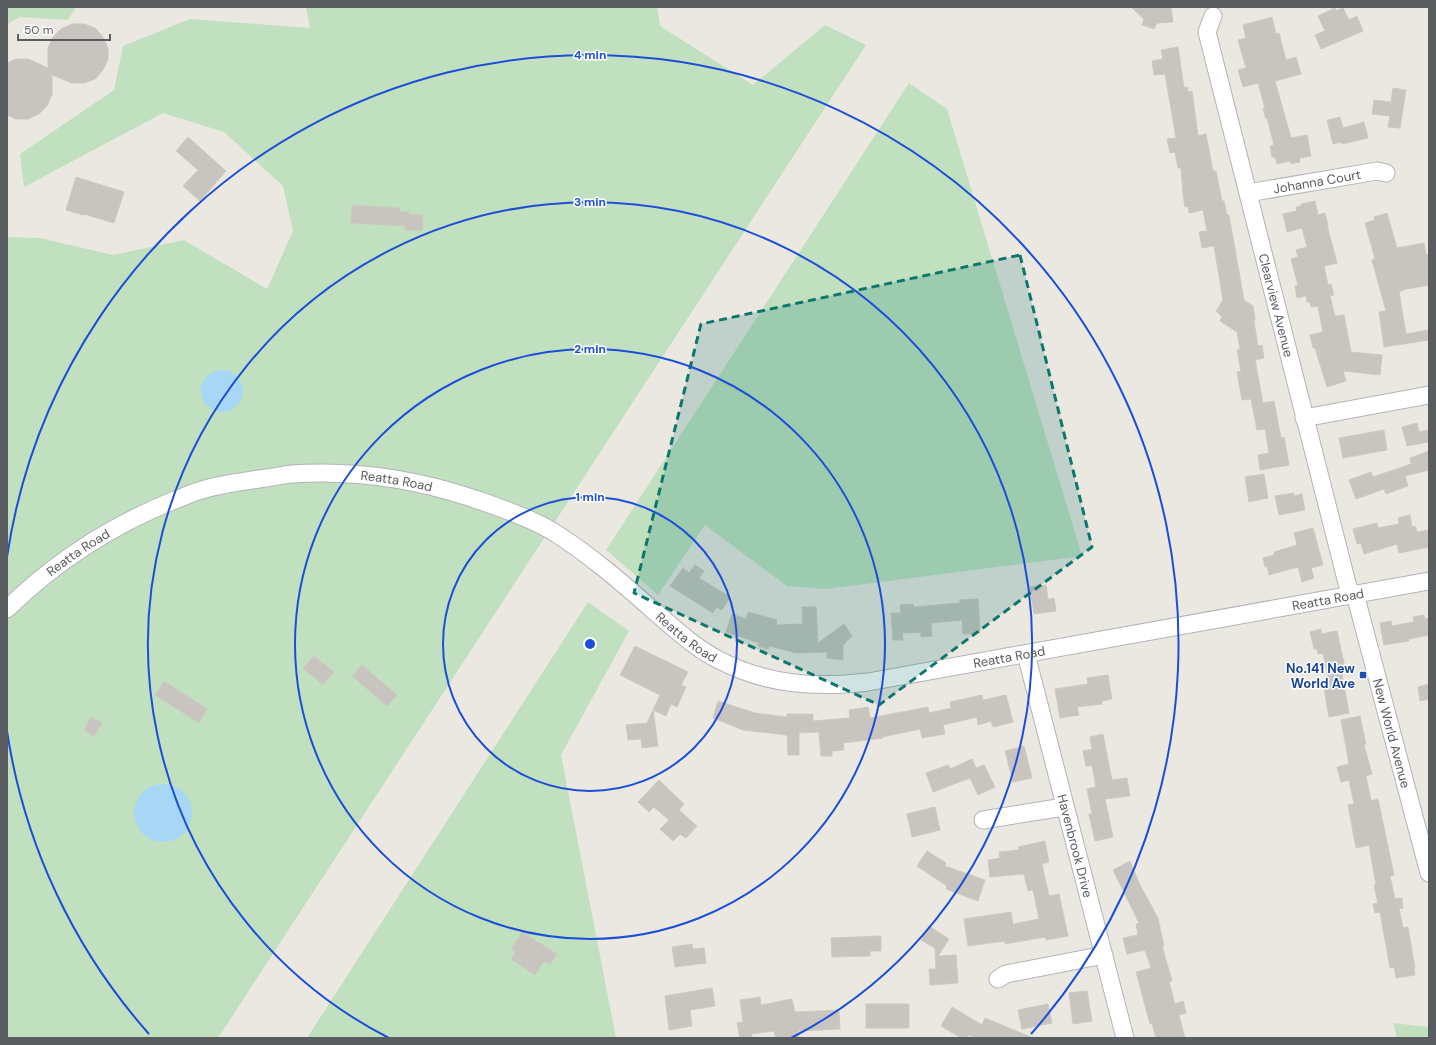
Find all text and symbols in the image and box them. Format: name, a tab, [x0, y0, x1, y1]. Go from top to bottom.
scale bar	[18, 16, 110, 42]
text: 50 m	[24, 22, 53, 38]
text: 4 min	[574, 47, 606, 63]
street label: Johanna Court	[1272, 166, 1362, 198]
text: 3 min	[574, 194, 606, 210]
street label: Clearview Avenue	[1255, 252, 1297, 359]
text: 2 min	[574, 341, 606, 357]
street label: Reatta Road	[360, 467, 434, 495]
text: 1 min	[575, 489, 605, 505]
street label: Reatta Road	[43, 525, 113, 580]
street label: Reatta Road	[1291, 585, 1365, 614]
street label: Reatta Road	[652, 608, 720, 666]
centre of rings	[583, 637, 597, 651]
street label: Reatta Road	[972, 642, 1046, 672]
place label: No.141 New World Ave	[1286, 660, 1355, 692]
marker: No.141 New World Ave	[1358, 670, 1368, 680]
street label: New World Avenue	[1369, 677, 1414, 790]
street label: Havenbrook Drive	[1053, 792, 1096, 899]

